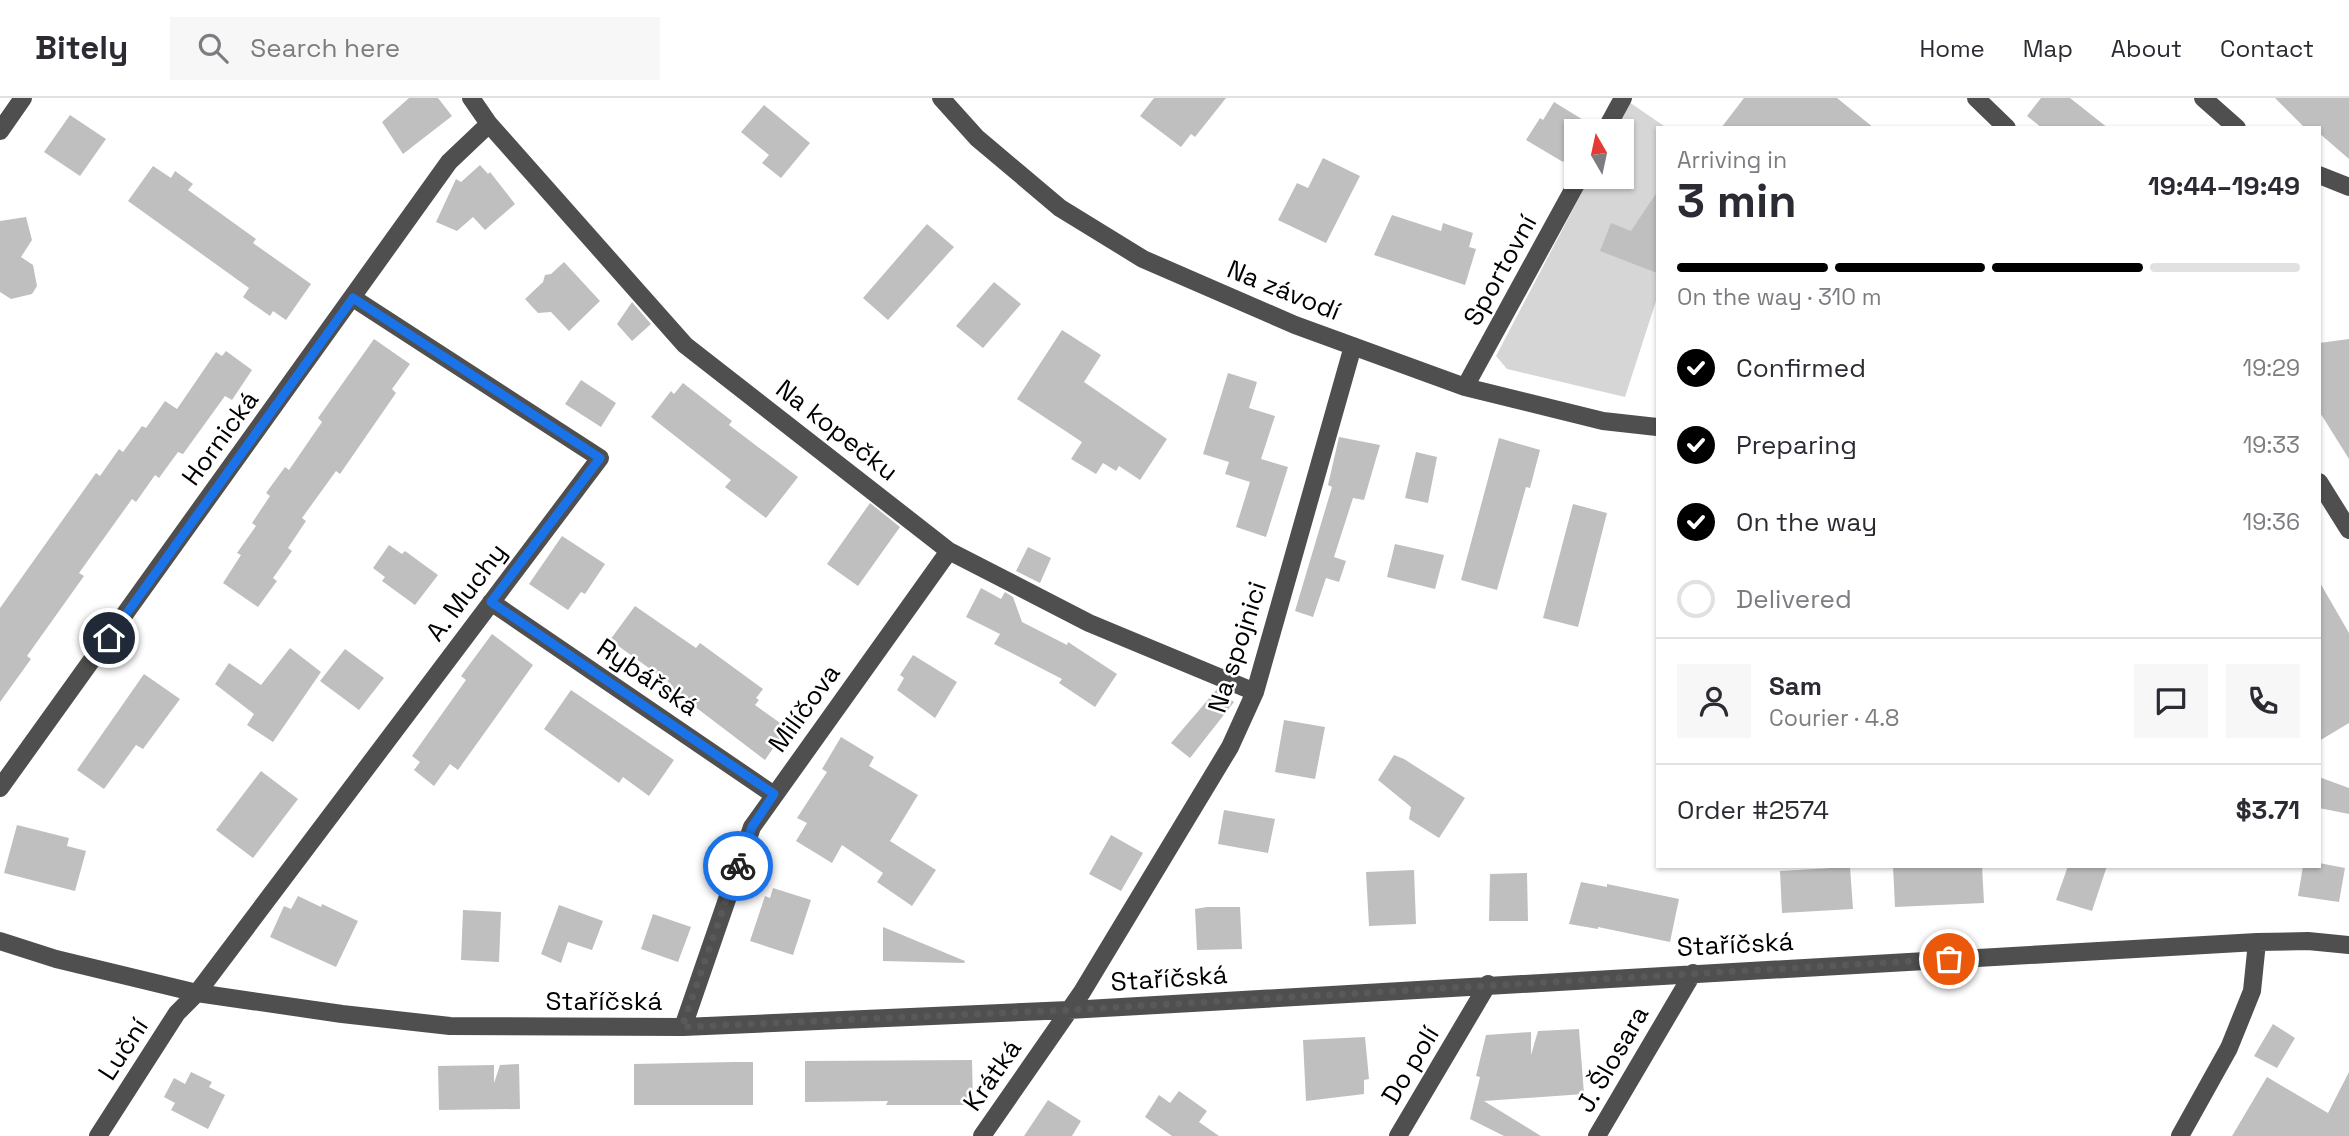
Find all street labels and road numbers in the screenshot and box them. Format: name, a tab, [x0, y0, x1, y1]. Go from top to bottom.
street label: Sportovní	[1456, 208, 1545, 332]
street label: Na závodí	[1222, 252, 1346, 328]
street label: Na kopečku	[769, 372, 905, 488]
street label: Hornická	[174, 384, 266, 492]
street label: A. Muchy	[418, 536, 514, 648]
street label: Na spojnici	[1200, 577, 1274, 717]
street label: Rybářská	[590, 630, 706, 724]
street label: Milíčova	[760, 657, 848, 759]
street label: Staříčská	[1676, 924, 1794, 964]
street label: Staříčská	[1110, 957, 1229, 999]
street label: Staříčská	[546, 984, 662, 1018]
street label: J. Šlosara	[1568, 1000, 1656, 1118]
street label: Luční	[90, 1011, 156, 1087]
street label: Do polí	[1373, 1019, 1447, 1110]
street label: Krátká	[955, 1032, 1029, 1117]

